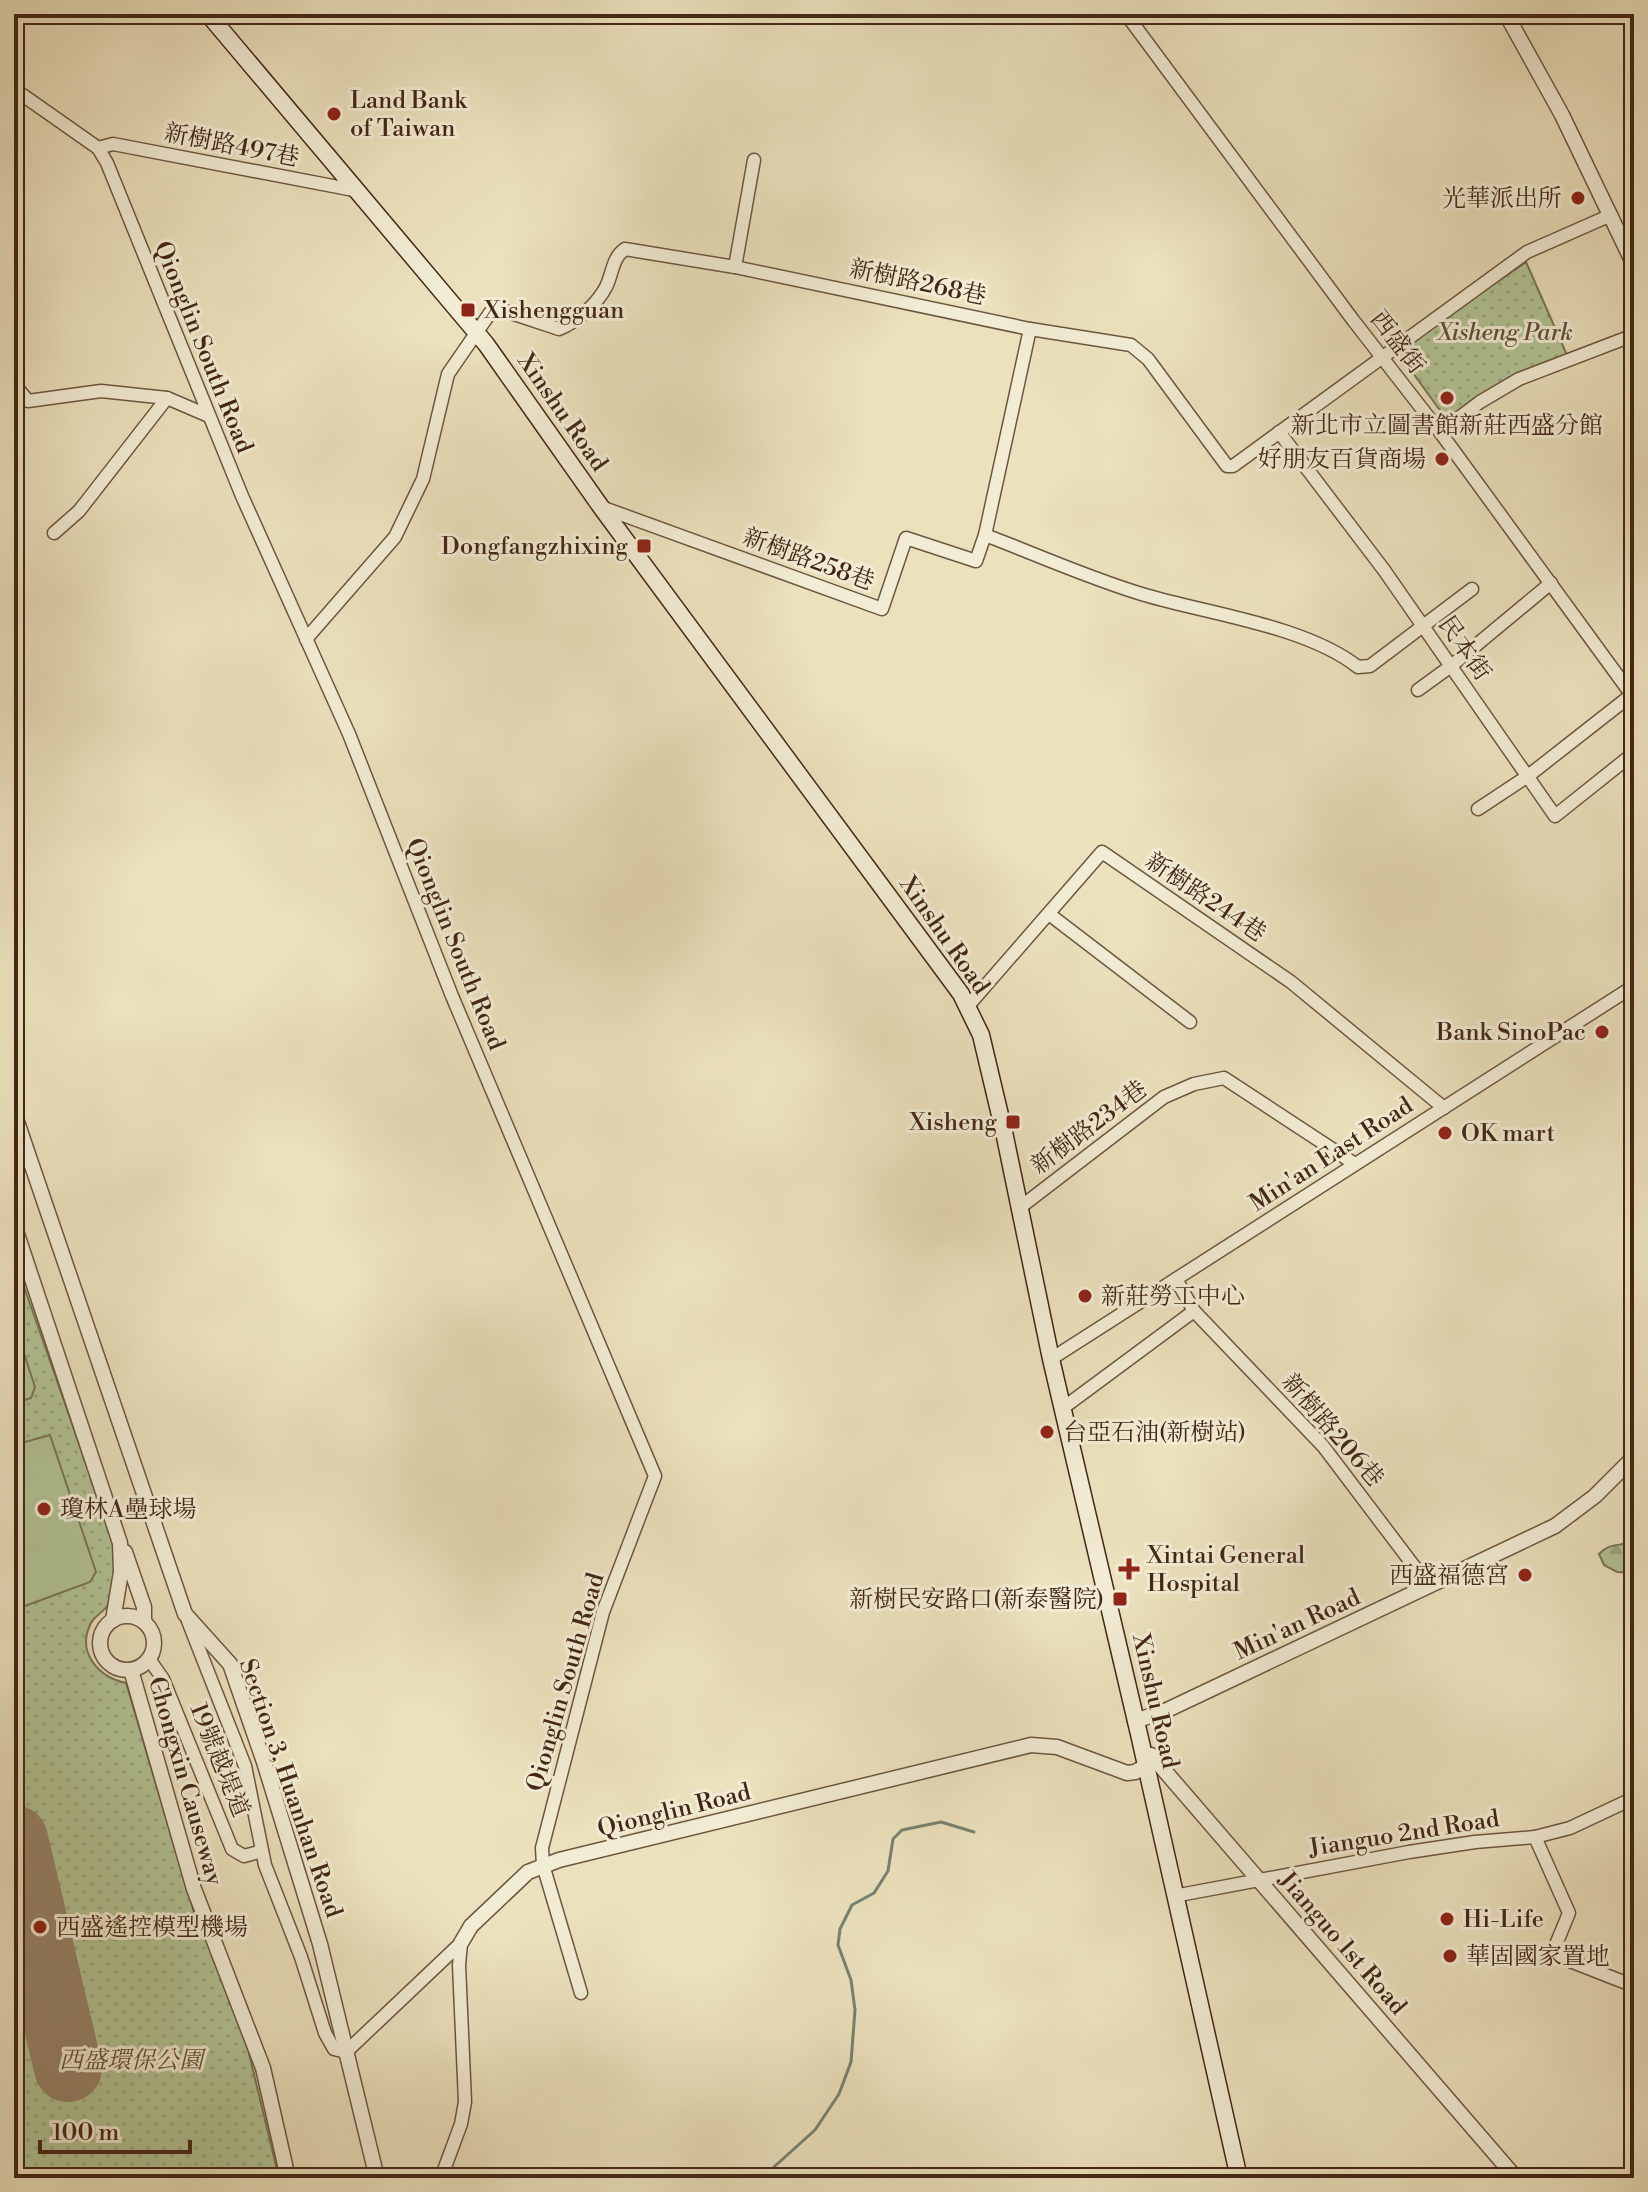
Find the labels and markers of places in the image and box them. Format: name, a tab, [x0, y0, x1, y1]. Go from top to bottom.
place label: Land Bank of Taiwan	[350, 86, 468, 144]
marker: Land Bank of Taiwan	[325, 105, 343, 123]
place label: 光華派出所	[1442, 184, 1562, 214]
marker: 光華派出所	[1569, 189, 1587, 207]
place label: Xishengguan	[483, 296, 624, 326]
marker: Xishengguan	[459, 301, 477, 319]
marker: 新北市立圖書館新莊西盛分館	[1438, 389, 1456, 407]
place label: 新北市立圖書館新莊西盛分館	[1291, 411, 1603, 441]
place label: 好朋友百貨商場	[1258, 445, 1426, 475]
marker: 好朋友百貨商場	[1433, 450, 1451, 468]
place label: Dongfangzhixing	[441, 532, 629, 562]
marker: Dongfangzhixing	[635, 537, 653, 555]
place label: Bank SinoPac	[1435, 1018, 1586, 1048]
marker: Bank SinoPac	[1593, 1023, 1611, 1041]
place label: Xisheng	[908, 1108, 998, 1138]
marker: Xisheng	[1004, 1113, 1022, 1131]
place label: OK mart	[1461, 1119, 1555, 1149]
marker: OK mart	[1436, 1124, 1454, 1142]
place label: 新莊勞工中心	[1101, 1282, 1245, 1312]
marker: 新莊勞工中心	[1076, 1287, 1094, 1305]
place label: 台亞石油(新樹站)	[1063, 1418, 1246, 1448]
marker: 台亞石油(新樹站)	[1038, 1423, 1056, 1441]
place label: 瓊林A壘球場	[60, 1495, 196, 1525]
marker: 瓊林A壘球場	[35, 1500, 53, 1518]
place label: Xintai General Hospital	[1146, 1541, 1305, 1599]
marker: Xintai General Hospital	[1118, 1558, 1140, 1580]
place label: 西盛福德宮	[1389, 1561, 1509, 1591]
marker: 西盛福德宮	[1516, 1566, 1534, 1584]
place label: 新樹民安路口(新泰醫院)	[849, 1585, 1104, 1615]
marker: 新樹民安路口(新泰醫院)	[1111, 1590, 1129, 1608]
place label: Hi-Life	[1463, 1905, 1544, 1935]
marker: Hi-Life	[1438, 1910, 1456, 1928]
place label: 西盛遙控模型機場	[56, 1913, 248, 1943]
marker: 西盛遙控模型機場	[31, 1918, 49, 1936]
place label: 華固國家置地	[1466, 1942, 1610, 1972]
marker: 華固國家置地	[1441, 1947, 1459, 1965]

